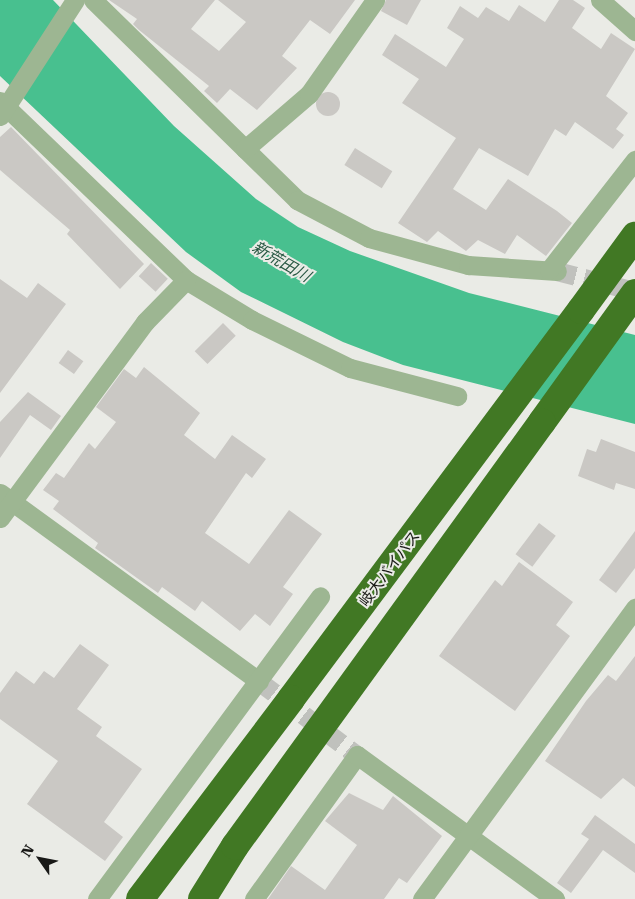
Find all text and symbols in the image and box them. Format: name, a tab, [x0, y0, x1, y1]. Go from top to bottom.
water label: 新荒田川	[248, 238, 314, 286]
street label: 岐大バイパス	[356, 528, 424, 610]
north arrow	[15, 834, 65, 884]
text: N	[18, 842, 37, 860]

